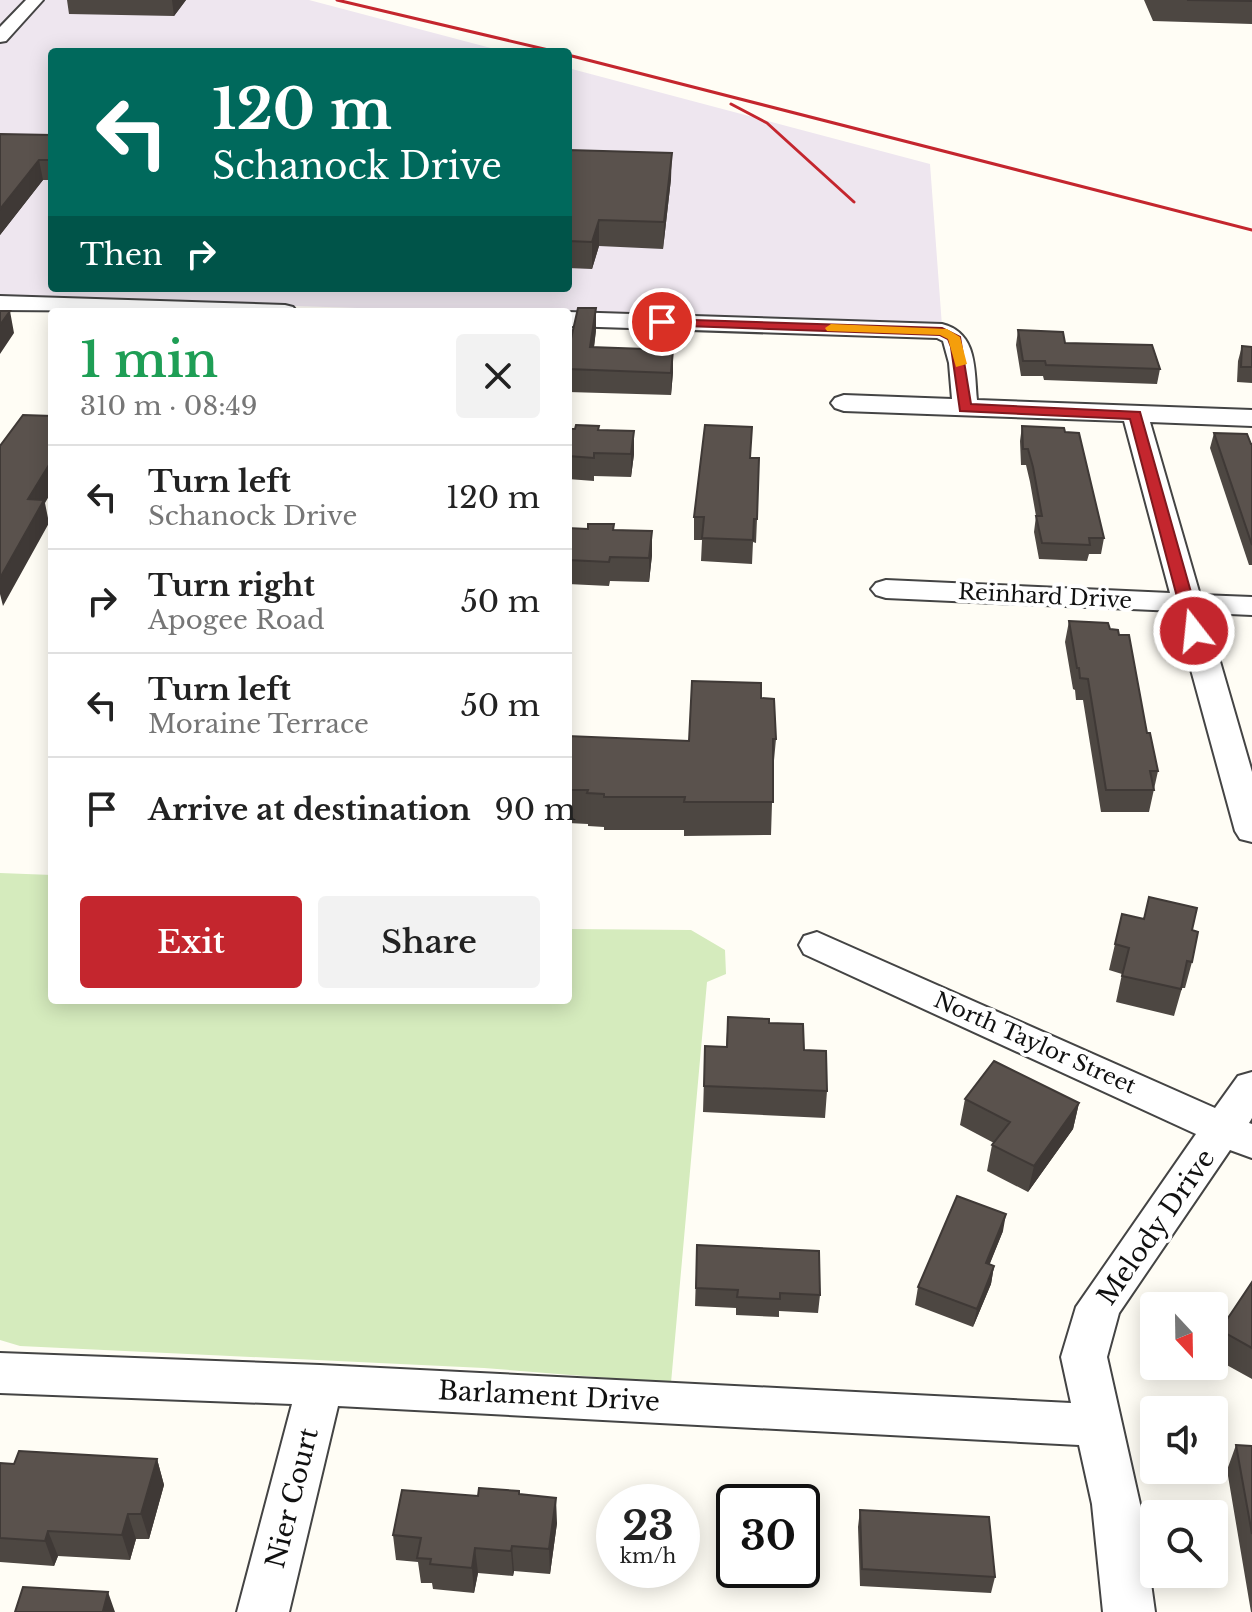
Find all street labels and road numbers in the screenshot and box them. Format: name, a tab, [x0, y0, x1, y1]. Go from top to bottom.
street label: Reinhard Drive	[957, 578, 1133, 614]
street label: North Taylor Street	[930, 986, 1141, 1100]
street label: Melody Drive	[1090, 1143, 1222, 1311]
street label: Barlament Drive	[437, 1374, 661, 1418]
street label: Nier Court	[259, 1424, 325, 1572]

